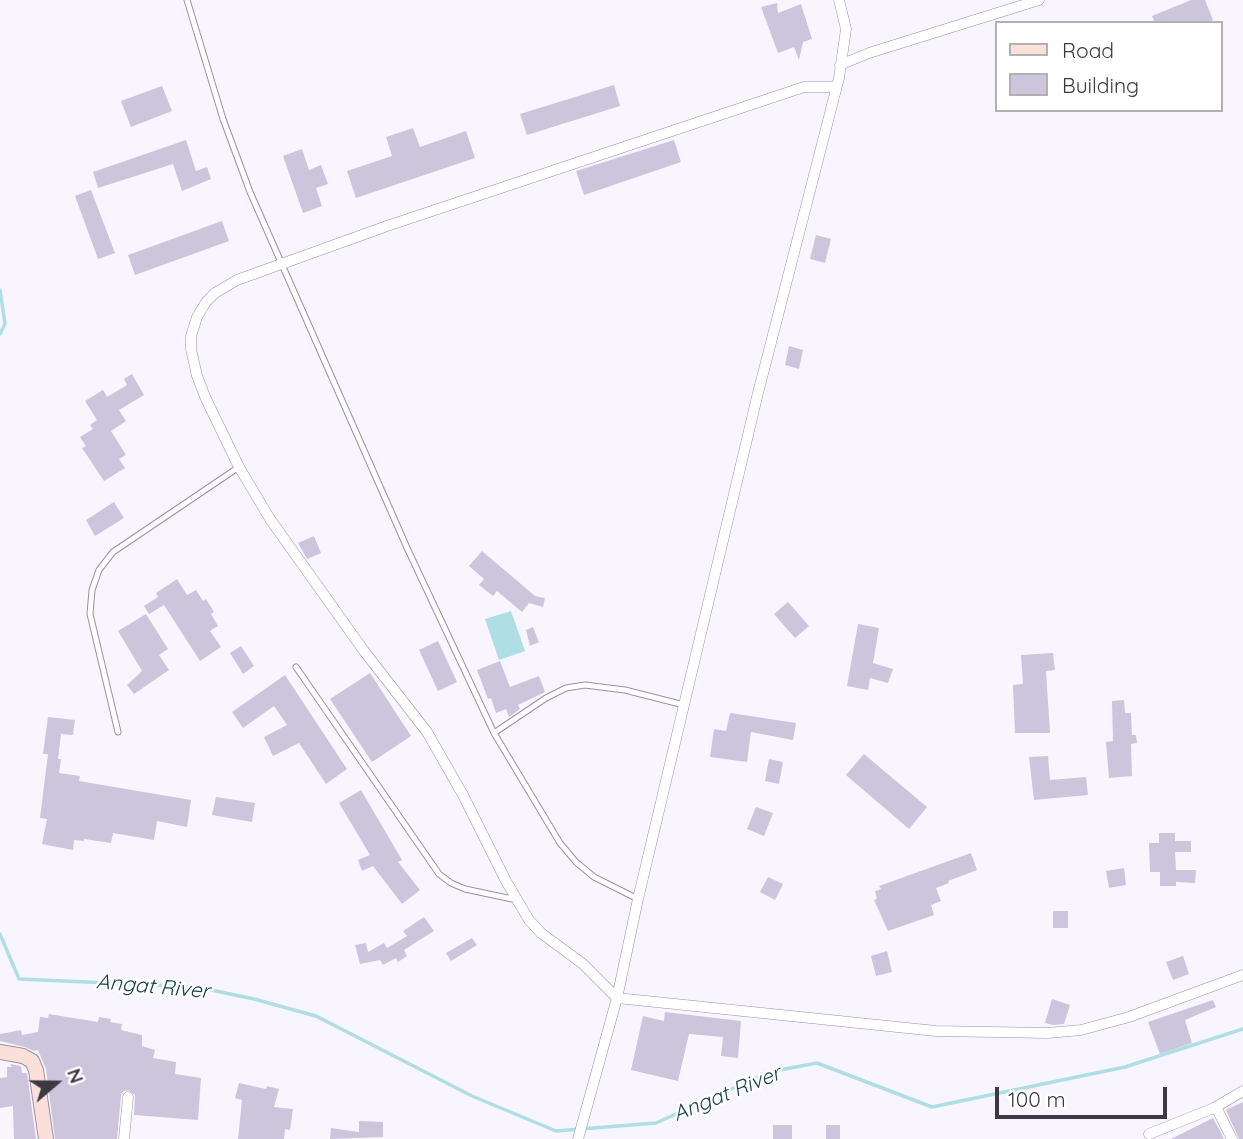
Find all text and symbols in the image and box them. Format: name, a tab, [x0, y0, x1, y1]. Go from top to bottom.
legend	[995, 21, 1222, 112]
text: Road	[1062, 37, 1114, 63]
text: Building	[1062, 72, 1139, 98]
water label: Angat River	[95, 969, 211, 1005]
north arrow	[21, 1048, 91, 1118]
water label: Angat River	[670, 1061, 784, 1127]
text: N	[62, 1065, 89, 1086]
scale bar	[998, 1072, 1170, 1116]
text: 100 m	[1008, 1086, 1066, 1112]

